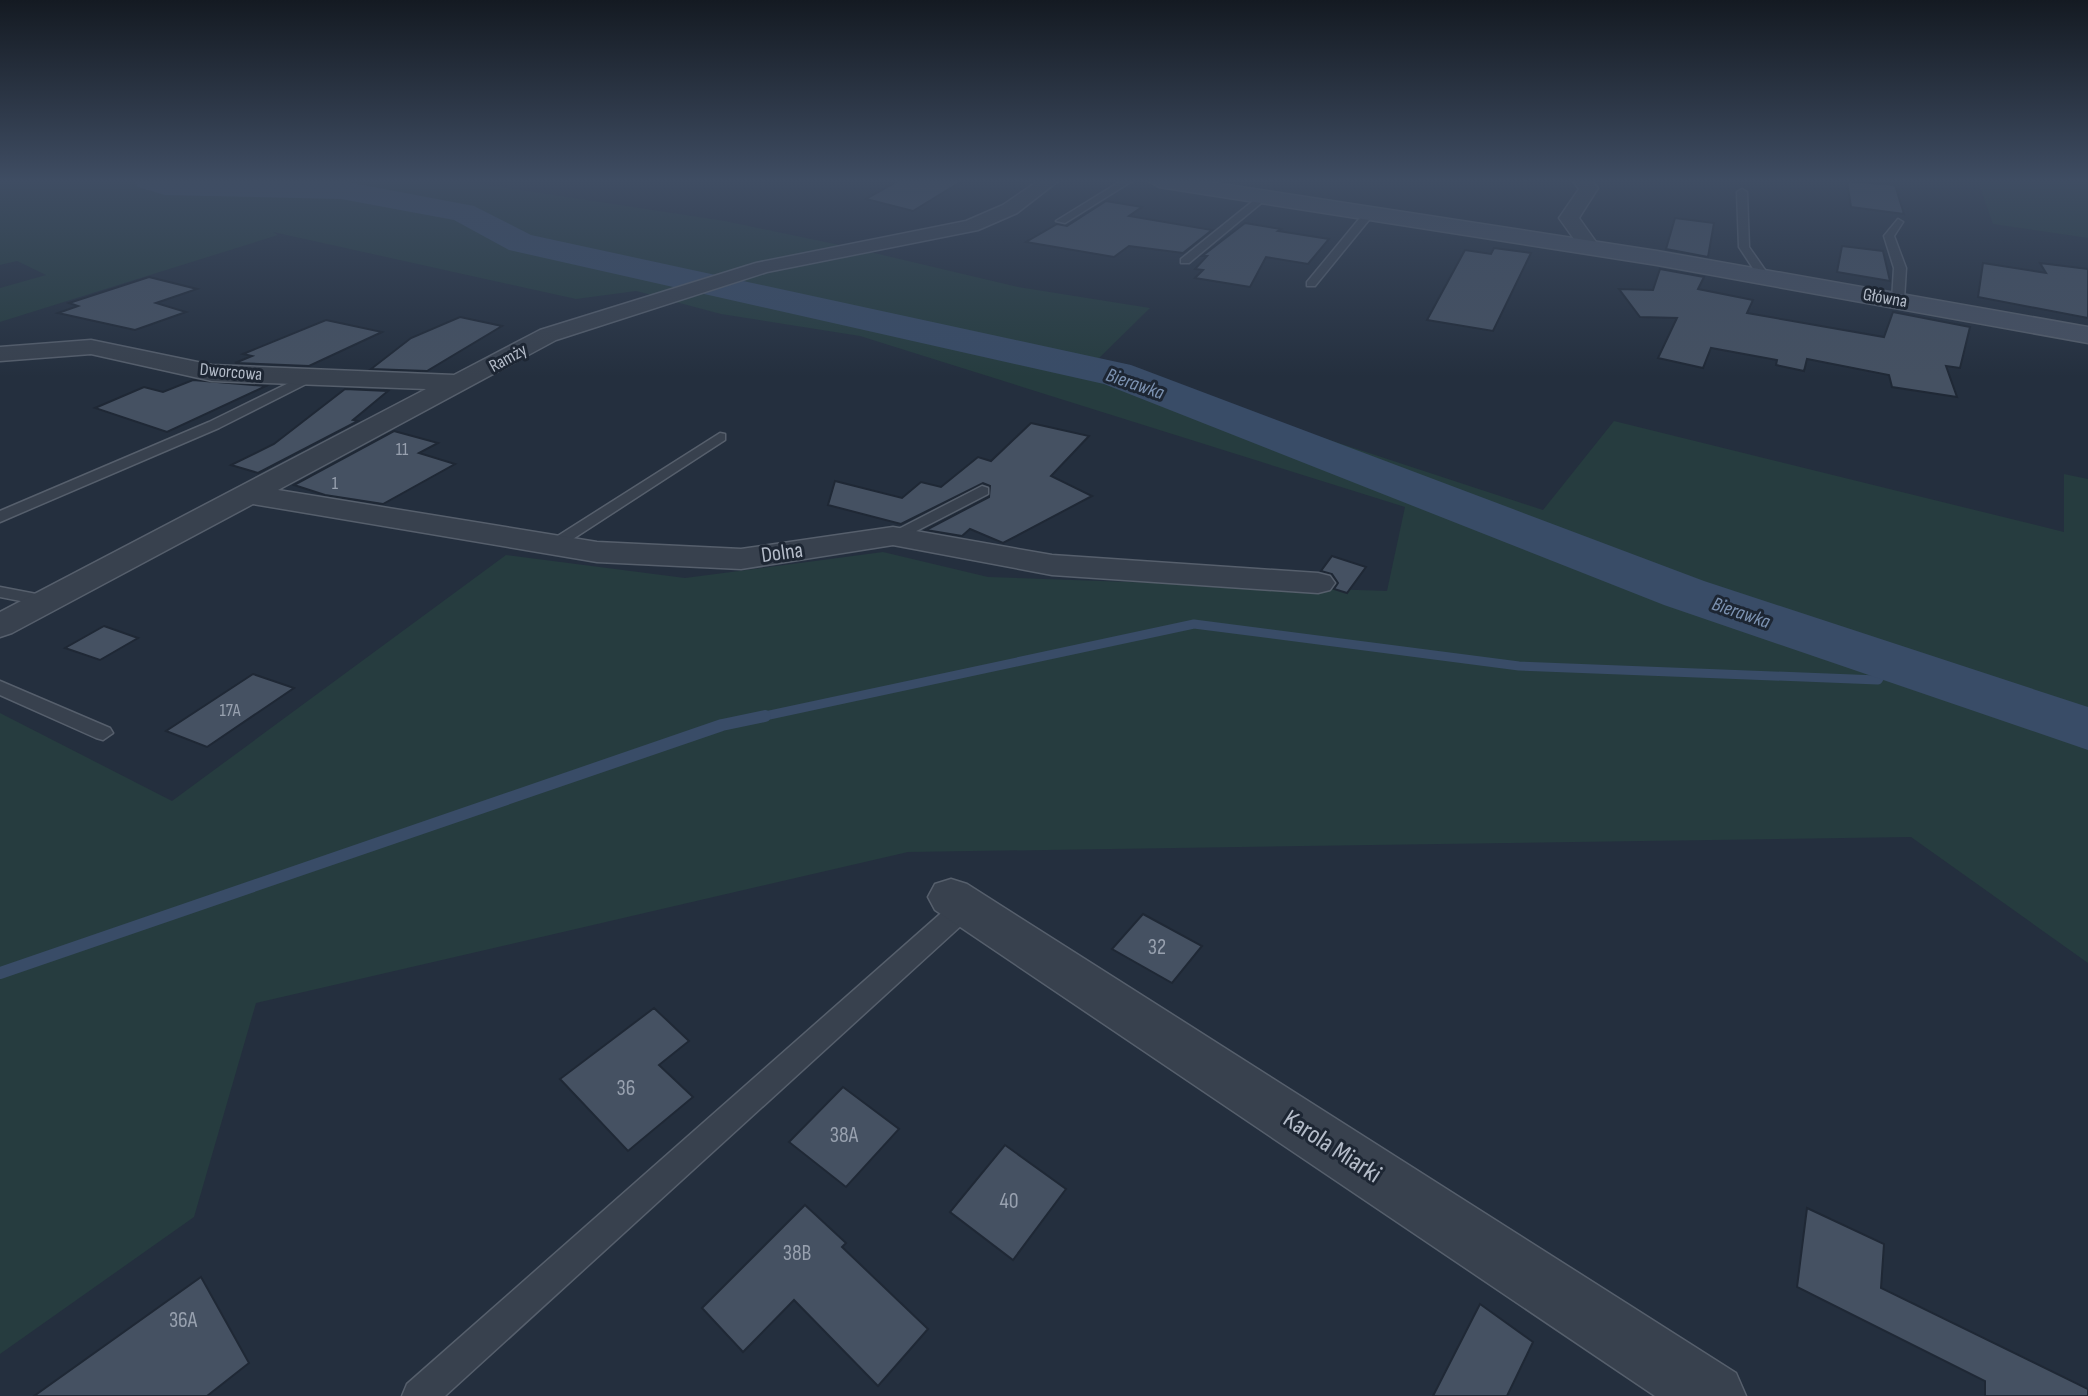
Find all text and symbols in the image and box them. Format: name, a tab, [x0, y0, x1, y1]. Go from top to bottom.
street label: Główna	[1861, 284, 1909, 312]
street label: Ramży	[485, 339, 531, 377]
street label: Dworcowa	[199, 359, 263, 385]
water label: Bierawka	[1103, 363, 1167, 405]
house number: 11	[396, 439, 409, 460]
house number: 1	[332, 473, 339, 494]
street label: Dolna	[759, 537, 805, 569]
water label: Bierawka	[1709, 592, 1773, 634]
house number: 17A	[220, 700, 241, 721]
house number: 32	[1148, 934, 1166, 961]
house number: 36	[617, 1075, 635, 1102]
street label: Karola Miarki	[1277, 1104, 1387, 1190]
house number: 38A	[830, 1122, 859, 1149]
house number: 40	[999, 1188, 1019, 1215]
house number: 38B	[783, 1240, 811, 1267]
house number: 36A	[169, 1307, 198, 1334]

